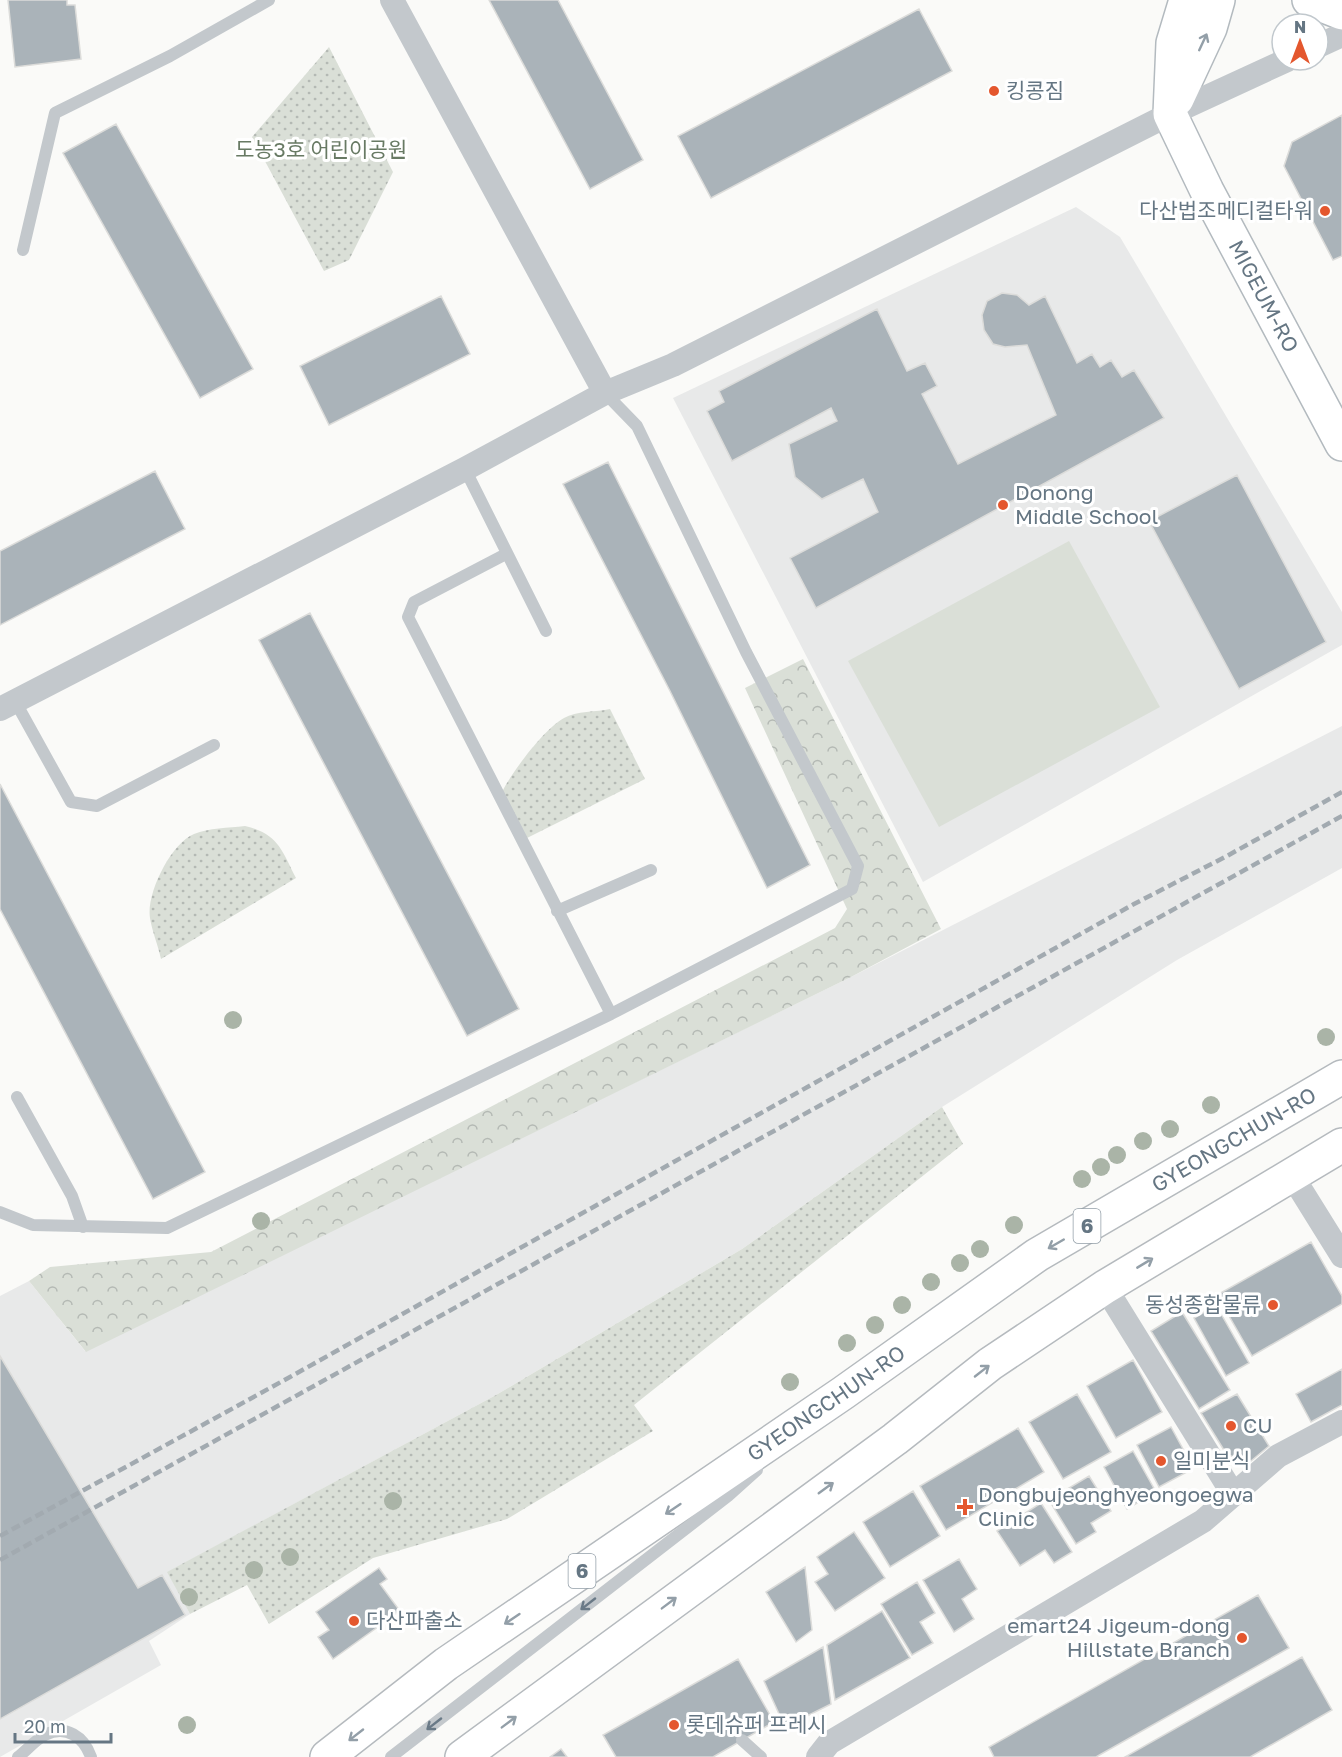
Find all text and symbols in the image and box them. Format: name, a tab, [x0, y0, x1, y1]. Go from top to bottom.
north arrow	[1270, 12, 1330, 72]
text: N	[1294, 17, 1306, 37]
one-way arrow	[1198, 33, 1210, 51]
place label: 킹콩짐	[1006, 77, 1064, 103]
marker: 킹콩짐	[987, 84, 1001, 98]
park label: 도농3호 어린이공원	[235, 136, 407, 162]
place label: 다산법조메디컬타워	[1139, 197, 1313, 223]
marker: 다산법조메디컬타워	[1318, 204, 1332, 218]
street label: MIGEUM-RO	[1224, 235, 1305, 357]
place label: Donong Middle School	[1015, 479, 1158, 529]
marker: Donong Middle School	[996, 498, 1010, 512]
street label: GYEONGCHUN-RO	[1147, 1081, 1321, 1197]
road number: 6	[1074, 1209, 1100, 1243]
one-way arrow	[1048, 1239, 1065, 1251]
one-way arrow	[1136, 1257, 1153, 1269]
place label: 동성종합물류	[1145, 1291, 1261, 1317]
marker: 동성종합물류	[1266, 1298, 1280, 1312]
street label: GYEONGCHUN-RO	[742, 1339, 910, 1466]
one-way arrow	[974, 1364, 990, 1377]
place label: CU	[1243, 1412, 1273, 1438]
marker: CU	[1224, 1419, 1238, 1433]
place label: 일미분식	[1173, 1447, 1250, 1473]
marker: 일미분식	[1154, 1454, 1168, 1468]
place label: Dongbujeonghyeongoegwa Clinic	[978, 1481, 1254, 1531]
one-way arrow	[818, 1482, 834, 1494]
marker: Dongbujeonghyeongoegwa Clinic	[956, 1498, 974, 1516]
one-way arrow	[666, 1503, 682, 1515]
road number: 6	[568, 1554, 596, 1588]
one-way arrow	[660, 1597, 676, 1609]
one-way arrow	[580, 1598, 596, 1611]
place label: 다산파출소	[366, 1607, 463, 1633]
place label: emart24 Jigeum-dong Hillstate Branch	[1007, 1612, 1230, 1662]
one-way arrow	[505, 1613, 521, 1625]
marker: 다산파출소	[347, 1614, 361, 1628]
marker: emart24 Jigeum-dong Hillstate Branch	[1235, 1631, 1249, 1645]
scale bar	[15, 1706, 111, 1744]
place label: 롯데슈퍼 프레시	[686, 1711, 827, 1737]
text: 20 m	[24, 1715, 66, 1737]
one-way arrow	[500, 1716, 516, 1728]
one-way arrow	[426, 1717, 442, 1730]
marker: 롯데슈퍼 프레시	[667, 1718, 681, 1732]
one-way arrow	[348, 1728, 364, 1741]

